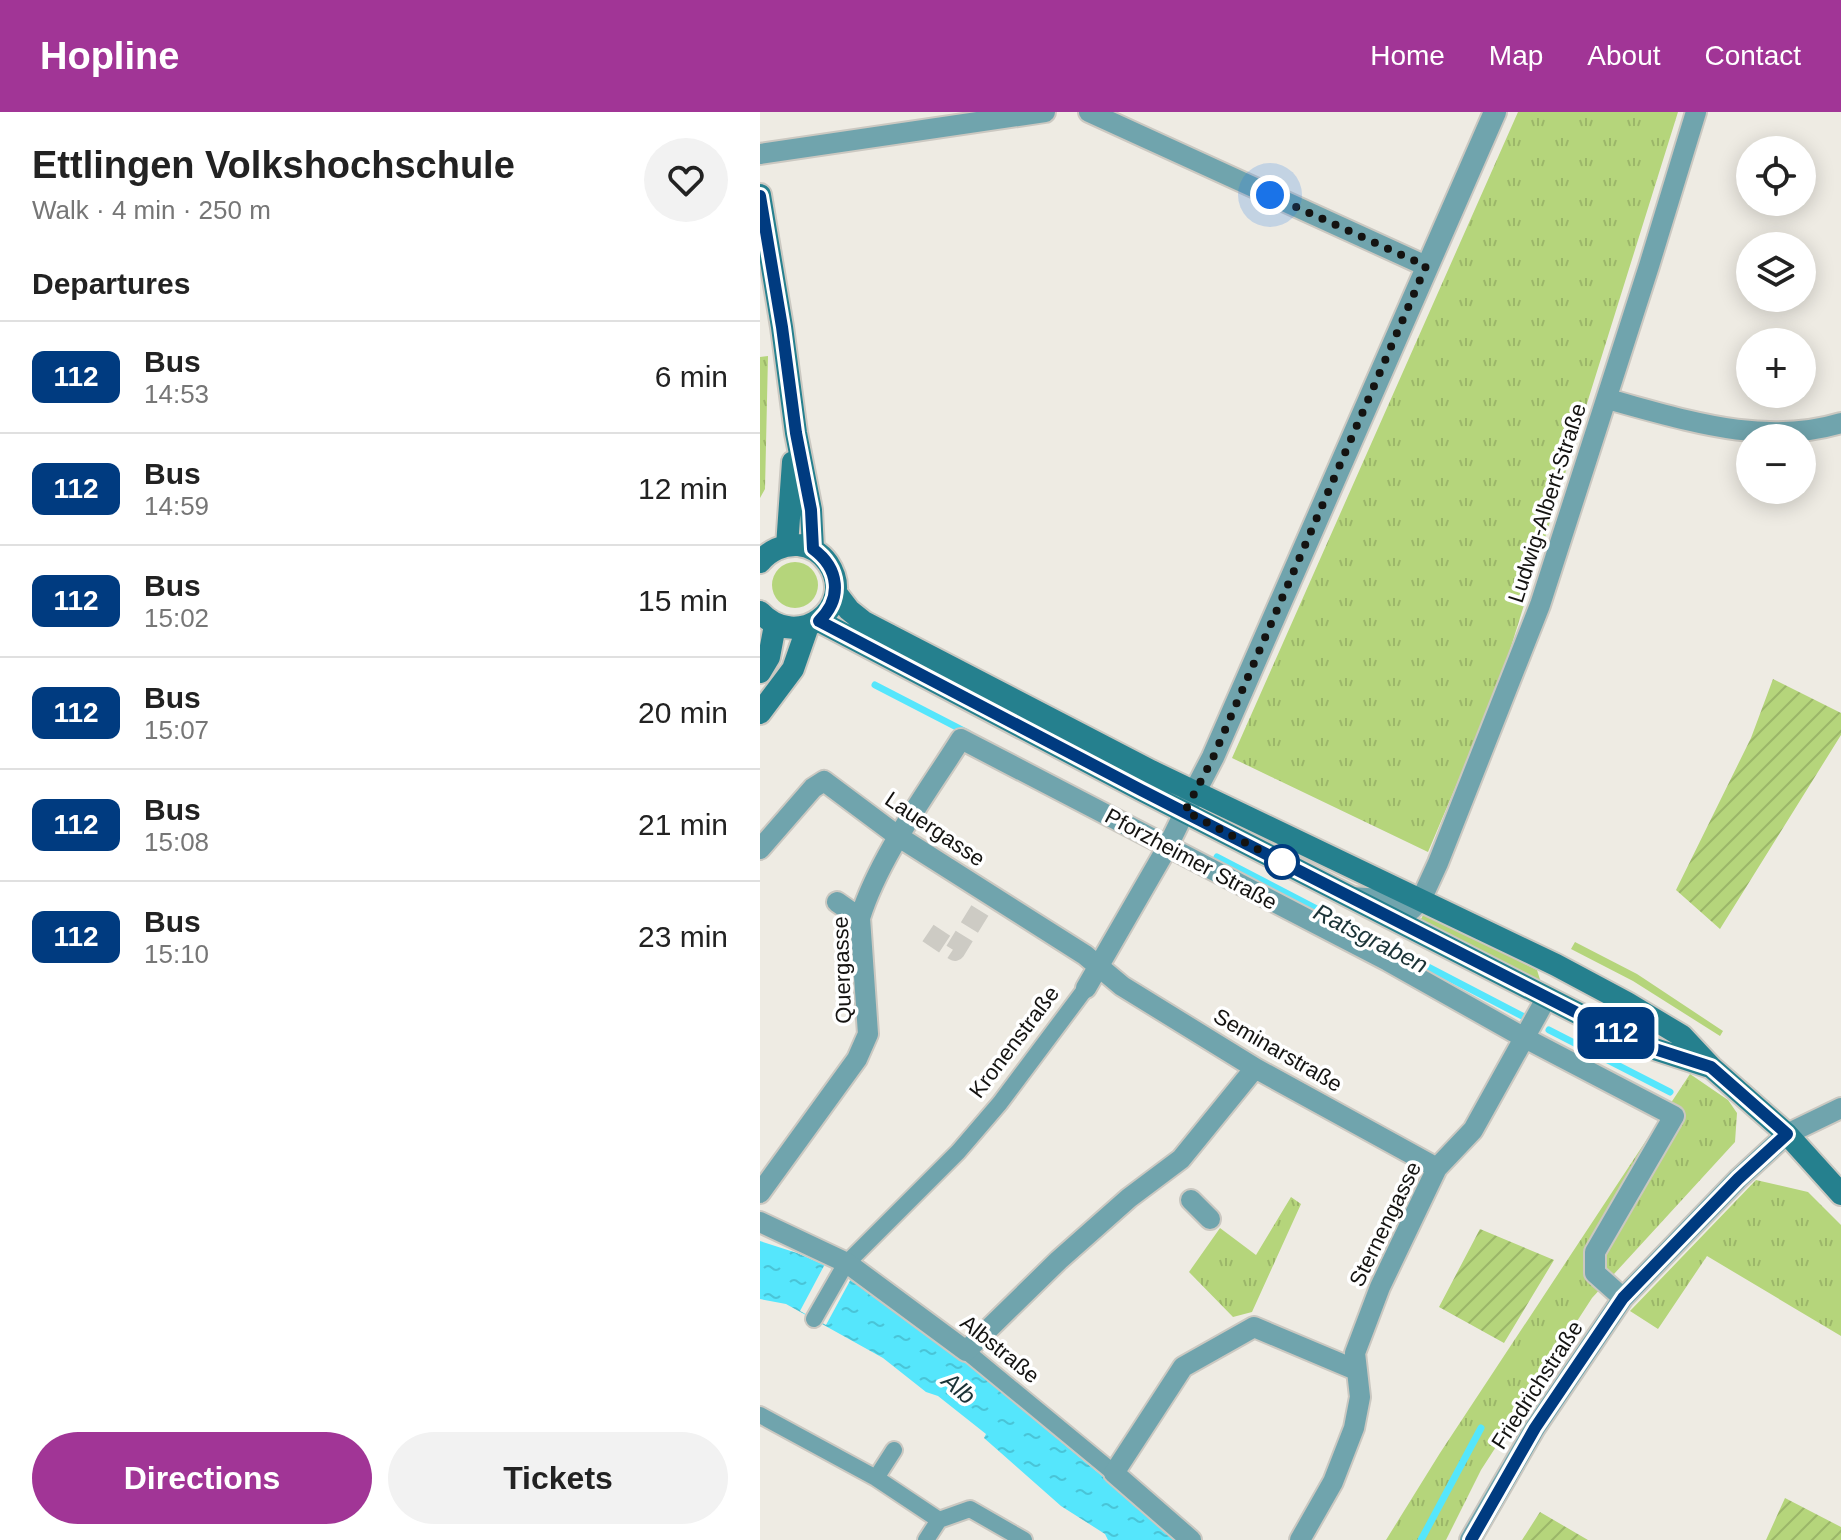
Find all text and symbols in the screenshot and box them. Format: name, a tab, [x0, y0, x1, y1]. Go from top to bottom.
text: Hopline	[40, 35, 179, 77]
text: Home	[1370, 40, 1445, 71]
text: Map	[1489, 40, 1543, 71]
text: About	[1587, 40, 1661, 71]
text: Contact	[1705, 40, 1801, 71]
map controls	[1736, 136, 1816, 504]
button: locate	[1736, 136, 1816, 216]
button: heart	[644, 138, 728, 222]
text: Ettlingen Volkshochschule	[32, 144, 515, 186]
your location	[1250, 175, 1290, 215]
text: Walk · 4 min · 250 m	[32, 195, 271, 225]
button: layers	[1736, 232, 1816, 312]
text: Departures	[32, 267, 190, 300]
button: +	[1736, 328, 1816, 408]
text: Bus	[144, 345, 201, 378]
text: 6 min	[655, 360, 728, 393]
text: 112	[53, 361, 99, 392]
text: 14:53	[144, 379, 209, 409]
street label: Ludwig-Albert-Straße	[1503, 400, 1591, 606]
button: −	[1736, 424, 1816, 504]
text: Bus	[144, 457, 201, 490]
text: 12 min	[638, 472, 728, 505]
text: 112	[53, 473, 99, 504]
text: 14:59	[144, 491, 209, 521]
text: Bus	[144, 569, 201, 602]
text: 15 min	[638, 584, 728, 617]
text: 112	[53, 585, 99, 616]
text: 15:02	[144, 603, 209, 633]
text: Bus	[144, 681, 201, 714]
text: 20 min	[638, 696, 728, 729]
text: 112	[53, 697, 99, 728]
text: 15:07	[144, 715, 209, 745]
street label: Lauergasse	[880, 786, 990, 872]
text: Bus	[144, 793, 201, 826]
street label: Pforzheimer Straße	[1101, 803, 1281, 915]
text: 21 min	[638, 808, 728, 841]
text: 112	[53, 809, 99, 840]
text: 15:08	[144, 827, 209, 857]
unlabelled marker	[1265, 845, 1299, 879]
water label: Ratsgraben	[1310, 898, 1432, 978]
text: Bus	[144, 905, 201, 938]
street label: Quergasse	[828, 916, 856, 1024]
text: 23 min	[638, 920, 728, 953]
text: 112	[53, 921, 99, 952]
text: 15:10	[144, 939, 209, 969]
street label: Kronenstraße	[964, 981, 1064, 1103]
street label: Seminarstraße	[1209, 1003, 1347, 1097]
line badge: 112	[1570, 1007, 1662, 1059]
text: 112	[1593, 1017, 1639, 1048]
street label: Sternengasse	[1344, 1158, 1426, 1290]
street label: Albstraße	[955, 1309, 1045, 1389]
street label: Friedrichstraße	[1486, 1316, 1588, 1454]
water label: Alb	[936, 1366, 982, 1410]
button: Directions	[32, 1432, 372, 1524]
button: Tickets	[388, 1432, 728, 1524]

